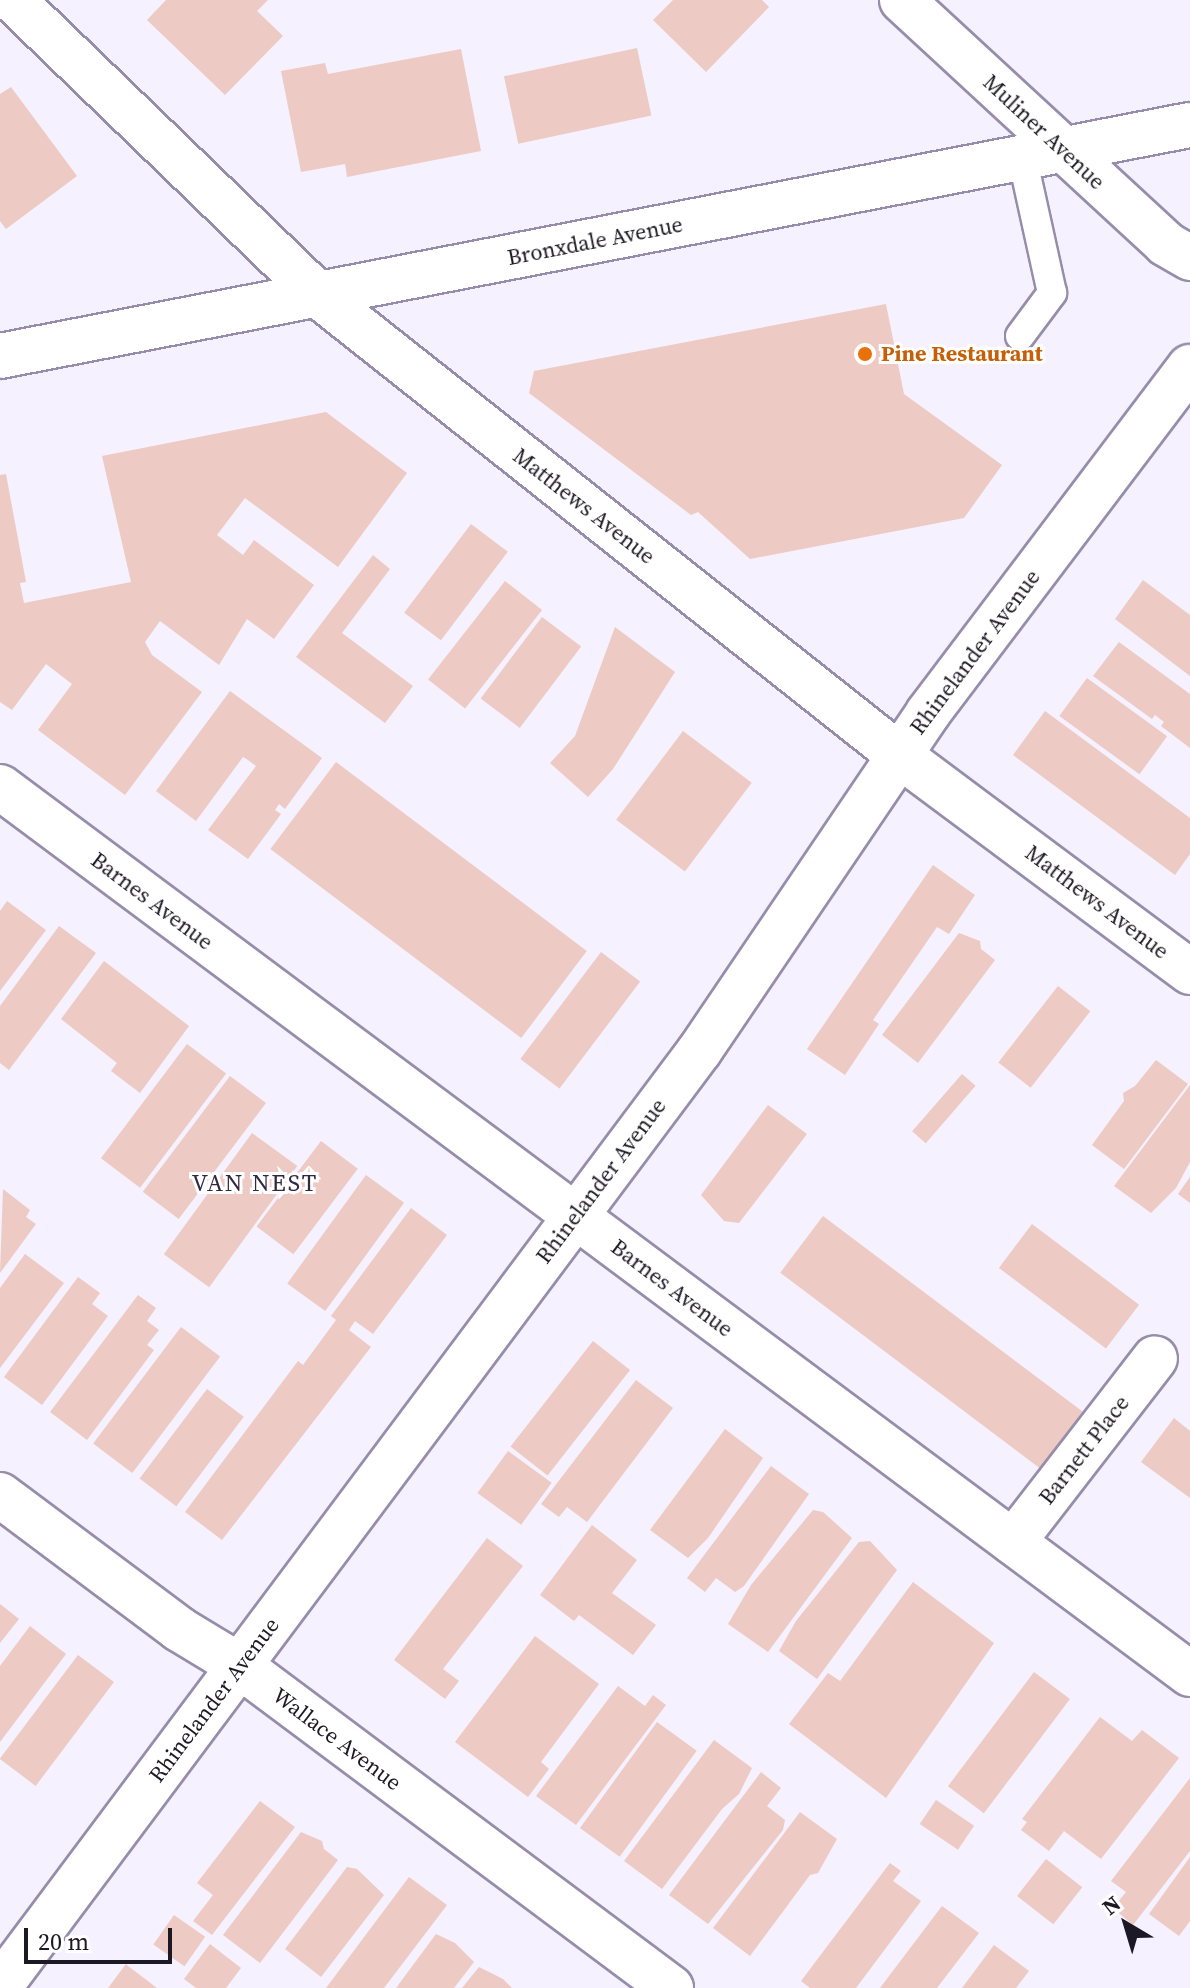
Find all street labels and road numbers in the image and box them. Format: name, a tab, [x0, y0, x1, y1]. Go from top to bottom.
street label: Muliner Avenue	[978, 69, 1110, 195]
street label: Bronxdale Avenue	[505, 211, 685, 271]
street label: Matthews Avenue	[508, 442, 660, 570]
street label: Rhinelander Avenue	[904, 564, 1046, 740]
street label: Matthews Avenue	[1020, 839, 1174, 965]
street label: Barnes Avenue	[86, 847, 218, 955]
street label: Rhinelander Avenue	[530, 1093, 672, 1269]
street label: Barnes Avenue	[606, 1234, 738, 1342]
street label: Barnett Place	[1033, 1390, 1135, 1510]
street label: Rhinelander Avenue	[143, 1612, 285, 1788]
street label: Wallace Avenue	[267, 1682, 407, 1796]

